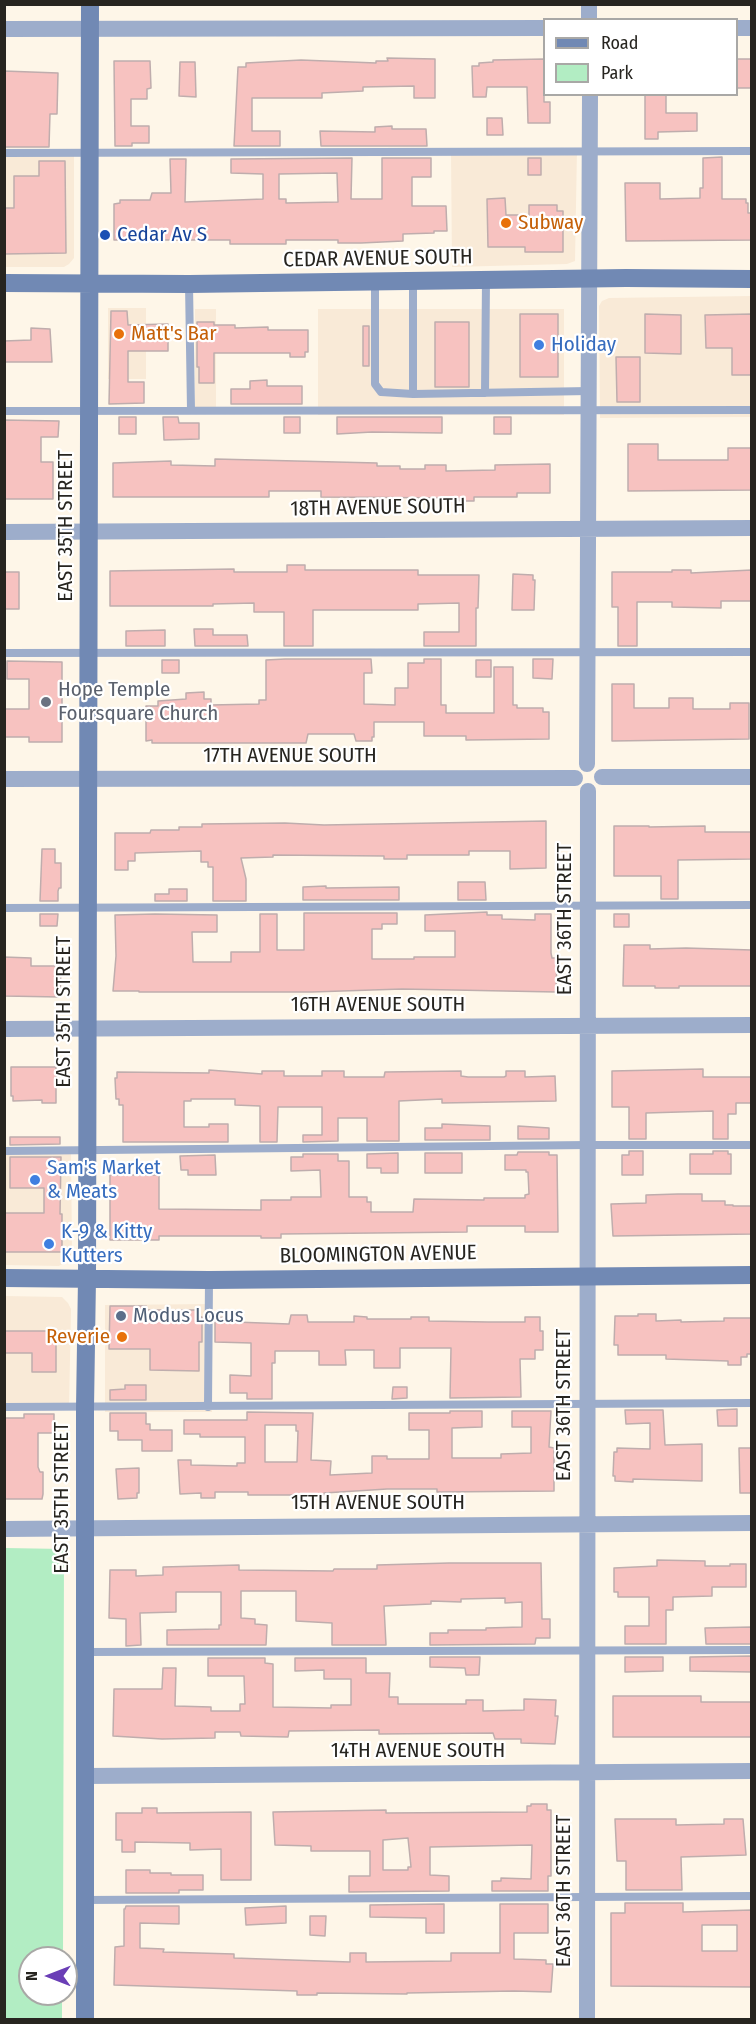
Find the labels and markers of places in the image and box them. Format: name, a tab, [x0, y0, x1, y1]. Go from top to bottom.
place label: Subway	[518, 210, 583, 236]
marker: Subway	[499, 216, 513, 230]
place label: Cedar Av S	[117, 222, 207, 248]
marker: Cedar Av S	[98, 228, 112, 242]
place label: Matt's Bar	[131, 321, 217, 347]
marker: Matt's Bar	[112, 327, 126, 341]
place label: Holiday	[551, 332, 616, 358]
marker: Holiday	[532, 338, 546, 352]
place label: Hope Temple Foursquare Church	[58, 677, 218, 727]
marker: Hope Temple Foursquare Church	[39, 695, 53, 709]
place label: Sam's Market & Meats	[47, 1155, 161, 1205]
marker: Sam's Market & Meats	[28, 1173, 42, 1187]
place label: K-9 & Kitty Kutters	[61, 1219, 152, 1269]
marker: K-9 & Kitty Kutters	[42, 1237, 56, 1251]
place label: Modus Locus	[133, 1303, 244, 1329]
marker: Modus Locus	[114, 1309, 128, 1323]
place label: Reverie	[46, 1324, 110, 1350]
marker: Reverie	[115, 1330, 129, 1344]

